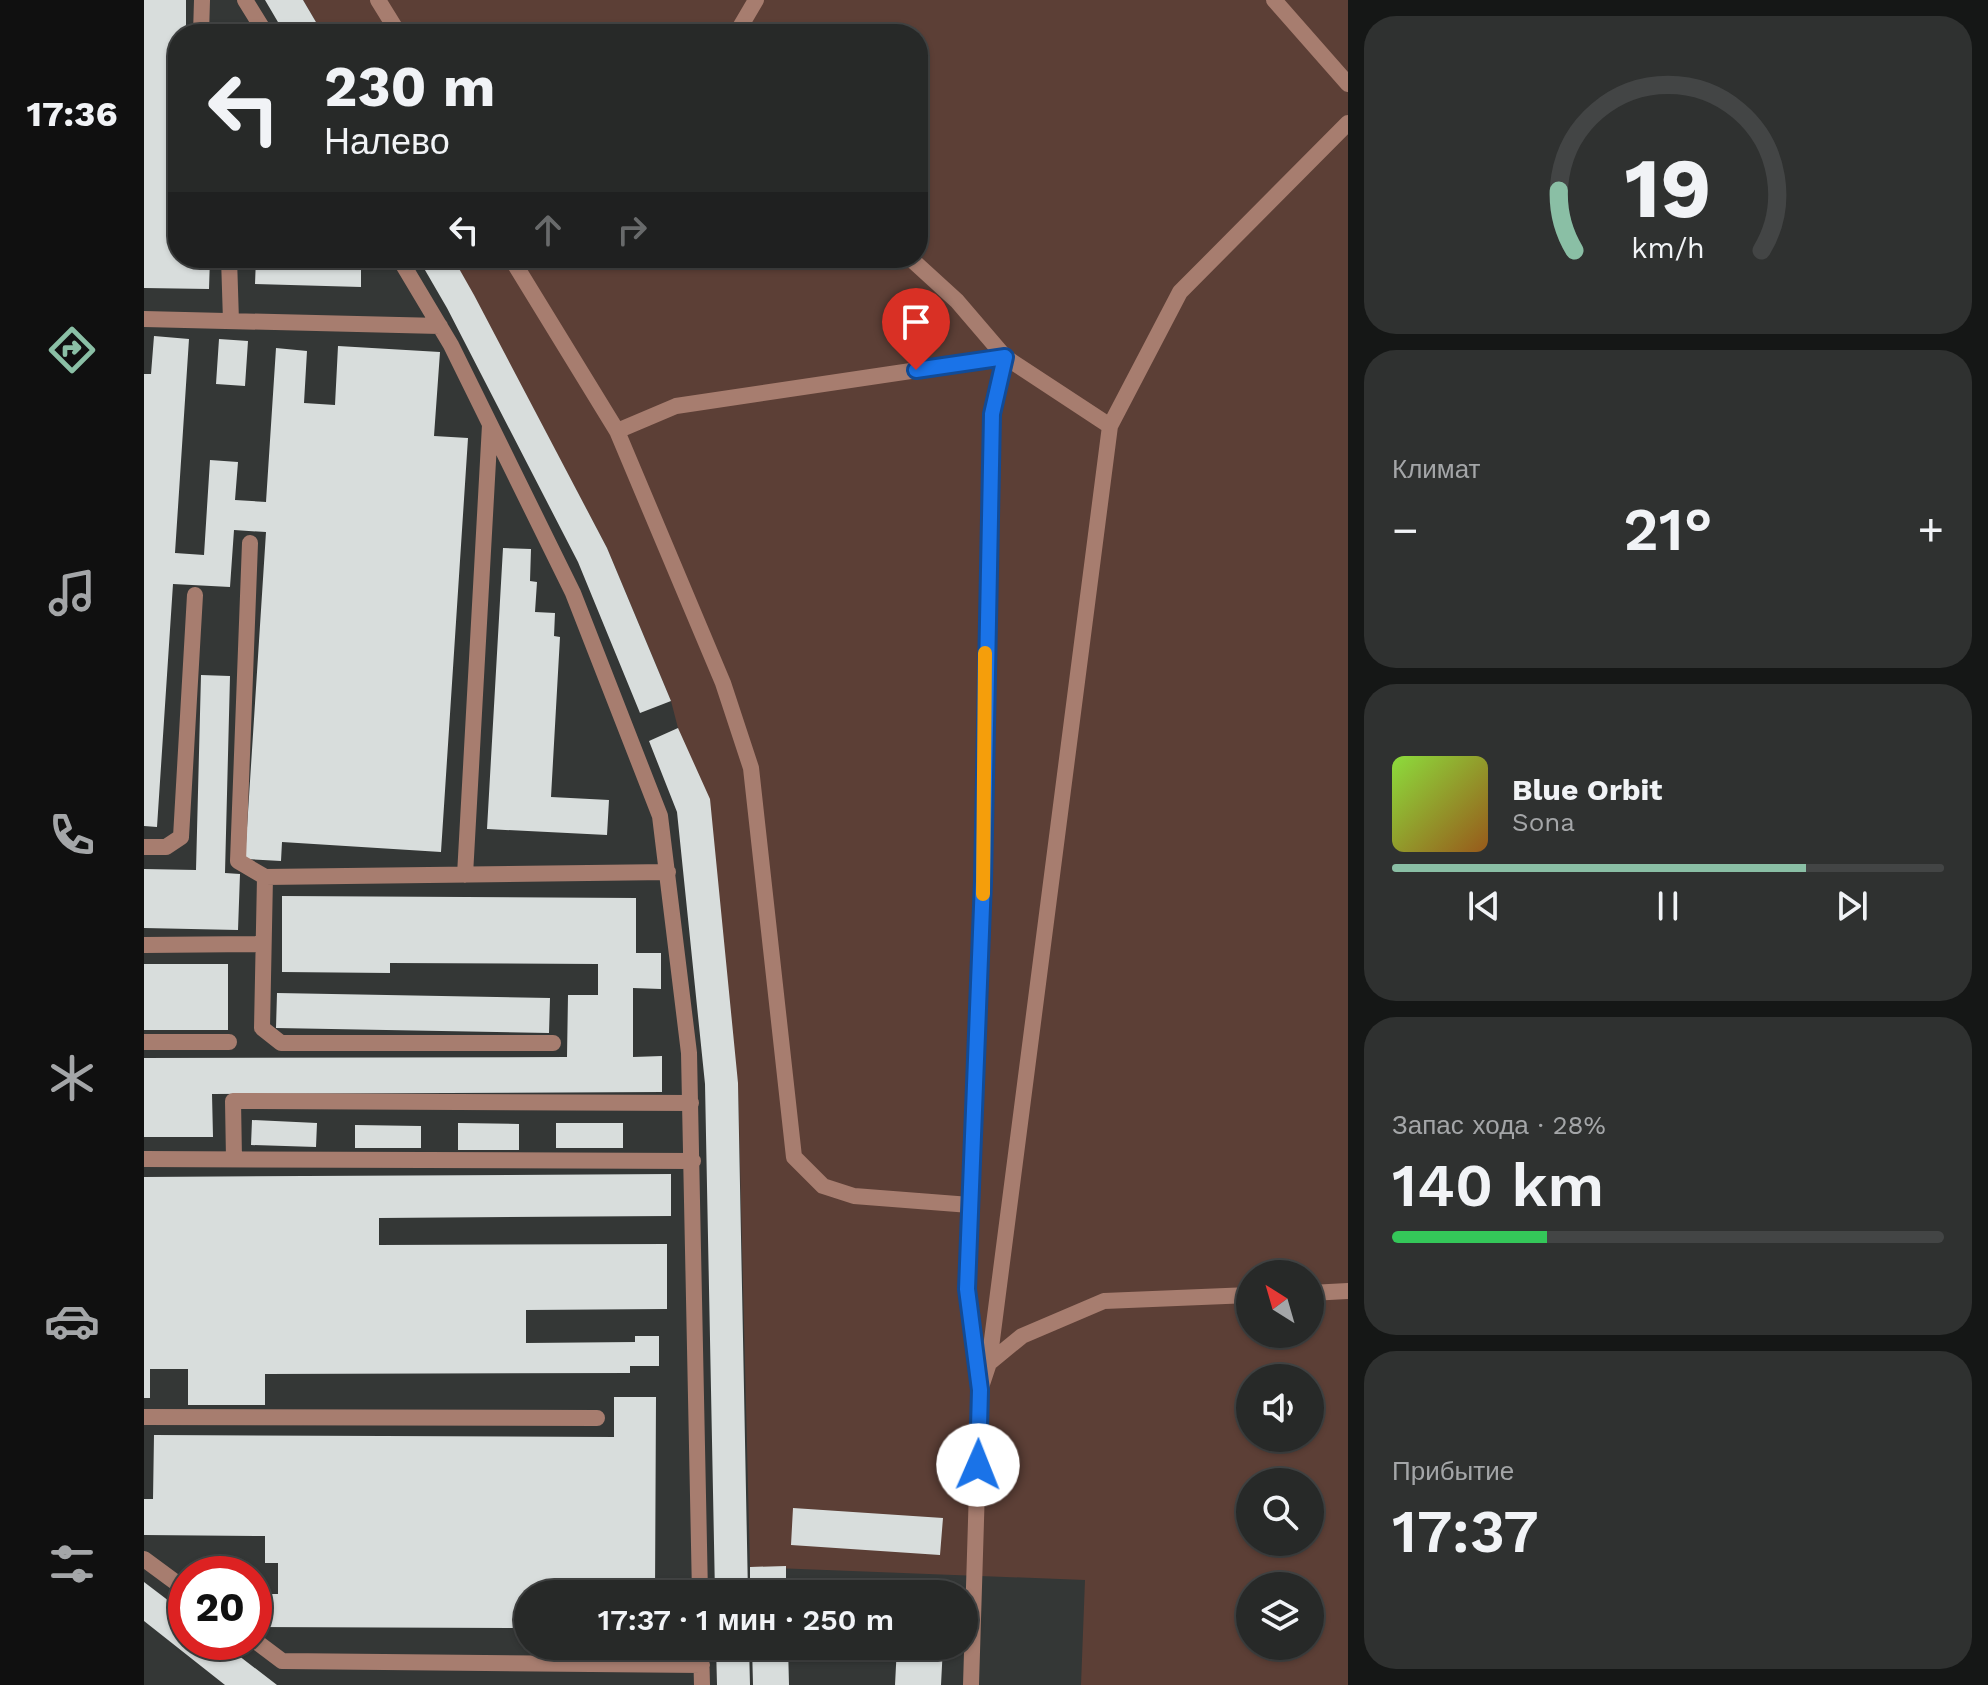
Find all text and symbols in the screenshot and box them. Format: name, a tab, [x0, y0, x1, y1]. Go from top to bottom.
text: 230 m	[324, 54, 495, 120]
icon: left	[192, 56, 296, 160]
text: 17:36	[26, 93, 118, 135]
text: Налево	[324, 121, 450, 163]
text: 19	[1624, 139, 1712, 236]
icon: left	[442, 208, 486, 252]
icon: ahead	[526, 208, 570, 252]
icon: right	[610, 208, 654, 252]
text: km/h	[1631, 231, 1705, 265]
pin	[882, 288, 950, 370]
icon: arrive	[894, 300, 938, 344]
icon: directions	[44, 322, 100, 378]
text: Климат	[1392, 454, 1481, 484]
text: 21°	[1623, 494, 1713, 565]
text: −	[1392, 504, 1419, 556]
text: +	[1917, 504, 1944, 556]
icon: music	[44, 565, 100, 621]
text: Blue Orbit	[1512, 772, 1662, 807]
icon: phone	[44, 807, 100, 863]
text: Sona	[1512, 807, 1575, 837]
icon: previous	[1462, 884, 1506, 928]
icon: pause	[1646, 884, 1690, 928]
icon: next	[1830, 884, 1874, 928]
icon: climate	[44, 1050, 100, 1106]
text: Запас хода · 28%	[1392, 1110, 1606, 1140]
text: 140 km	[1392, 1150, 1604, 1221]
north arrow	[1236, 1260, 1324, 1348]
map controls	[1236, 1260, 1324, 1660]
icon: car	[44, 1293, 100, 1349]
button: sound	[1236, 1364, 1324, 1452]
position arrow	[936, 1423, 1020, 1507]
text: Прибытие	[1392, 1456, 1514, 1486]
button: search	[1236, 1468, 1324, 1556]
text: 17:37	[1392, 1496, 1539, 1567]
icon: filters	[44, 1536, 100, 1592]
speed limit sign: 20	[168, 1556, 272, 1660]
button: layers	[1236, 1572, 1324, 1660]
text: 17:37 · 1 мин · 250 m	[598, 1602, 894, 1637]

